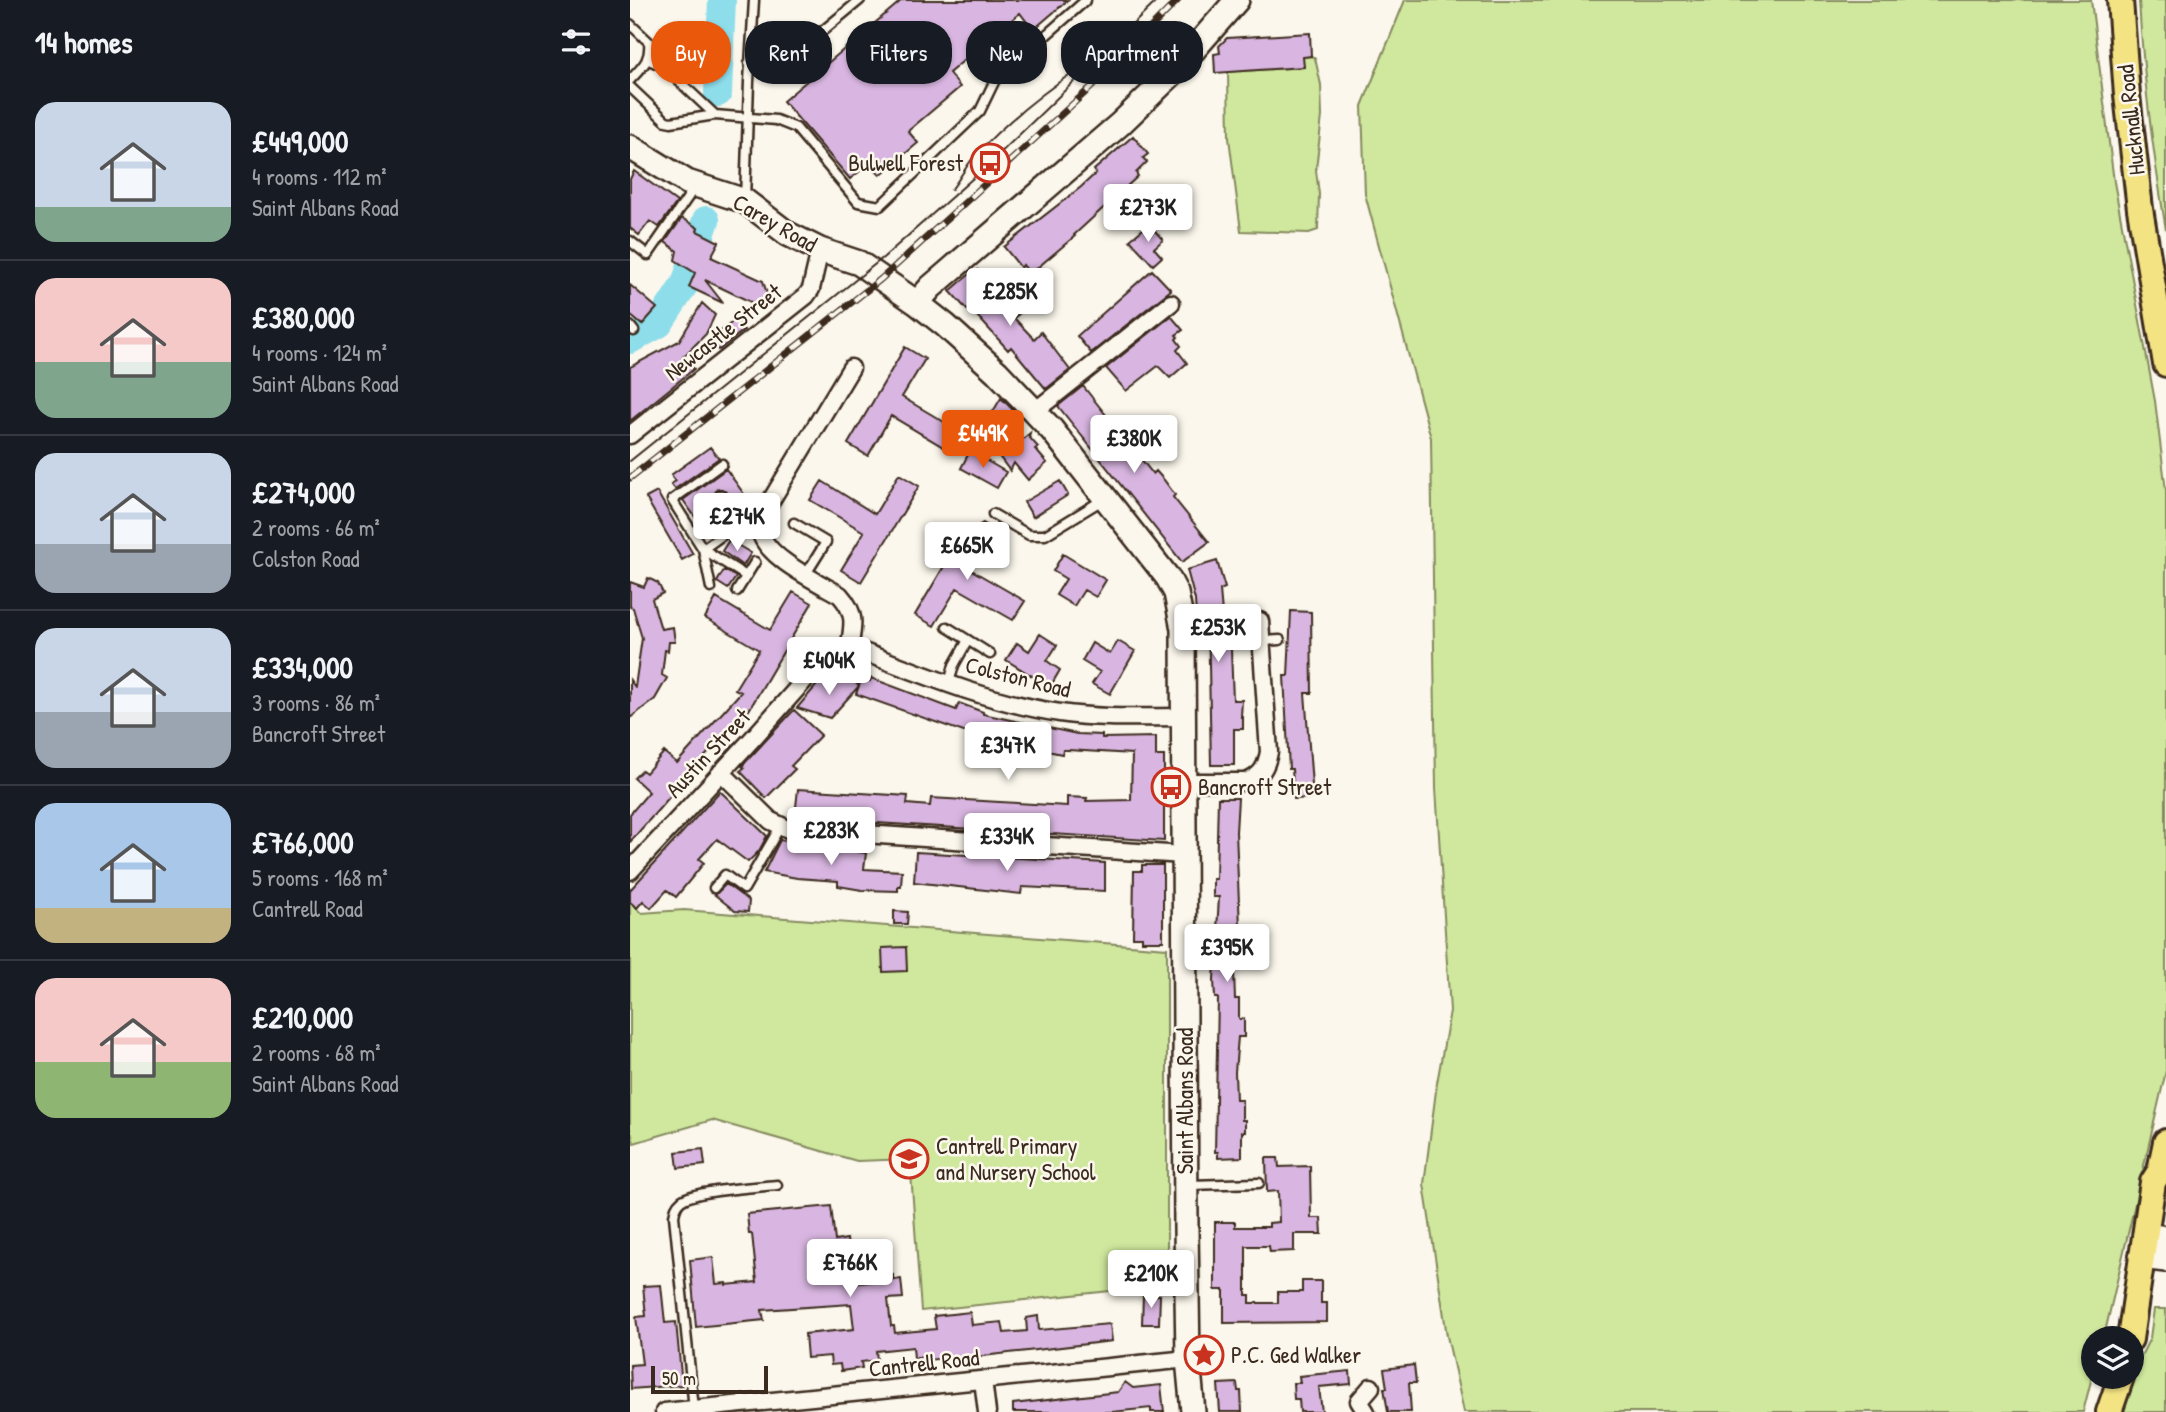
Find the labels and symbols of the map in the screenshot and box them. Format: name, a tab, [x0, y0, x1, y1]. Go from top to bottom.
street label: Hucknall Road	[2109, 63, 2152, 177]
bus stop icon: Bulwell Forest	[969, 142, 1011, 184]
place label: Bulwell Forest	[848, 147, 964, 178]
pin: £273K	[1099, 184, 1197, 244]
street label: Carey Road	[728, 186, 823, 259]
pin: £285K	[961, 268, 1059, 328]
street label: Newcastle Street	[658, 275, 789, 387]
pin: £449K	[934, 410, 1032, 470]
pin: £380K	[1085, 416, 1183, 475]
pin: £274K	[688, 494, 786, 553]
pin: £665K	[918, 522, 1016, 582]
pin: £253K	[1169, 604, 1267, 664]
pin: £404K	[780, 638, 878, 697]
street label: Colston Road	[962, 648, 1074, 705]
street label: Austin Street	[658, 700, 758, 804]
pin: £347K	[959, 722, 1057, 782]
bus stop icon: Bancroft Street	[1150, 766, 1192, 808]
place label: Bancroft Street	[1198, 771, 1332, 802]
pin: £283K	[782, 808, 880, 867]
pin: £334K	[958, 814, 1056, 873]
pin: £395K	[1178, 925, 1276, 984]
street label: Saint Albans Road	[1169, 1028, 1200, 1174]
place label: Cantrell Primary and Nursery School	[936, 1130, 1097, 1187]
school or university icon: Cantrell Primary and Nursery School	[888, 1138, 930, 1180]
pin: £766K	[801, 1240, 899, 1299]
pin: £210K	[1102, 1250, 1200, 1310]
place icon: P.C. Ged Walker	[1183, 1334, 1225, 1376]
place label: P.C. Ged Walker	[1231, 1339, 1361, 1370]
street label: Cantrell Road	[867, 1341, 981, 1384]
scale bar	[651, 1363, 768, 1395]

